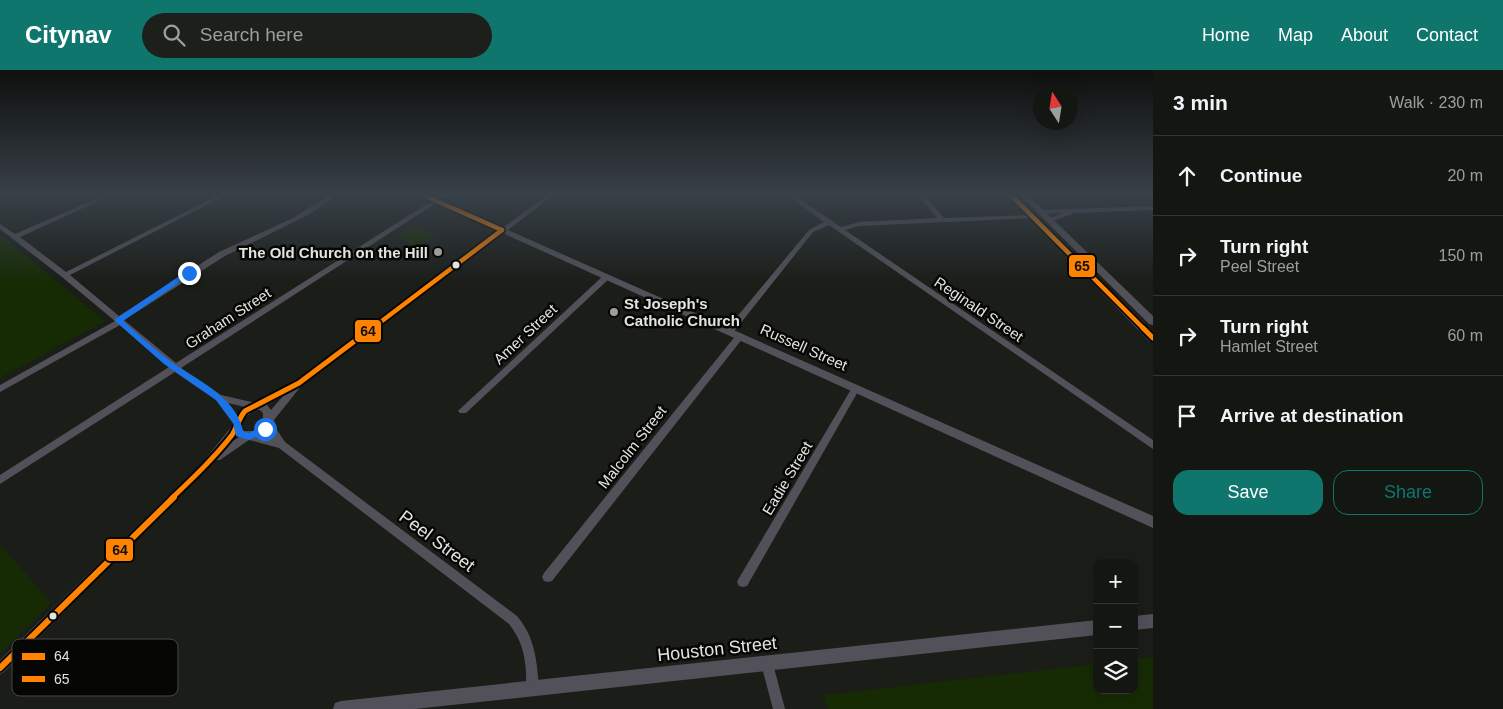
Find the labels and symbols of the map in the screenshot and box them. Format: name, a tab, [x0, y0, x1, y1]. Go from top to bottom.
north arrow	[1033, 85, 1078, 130]
place label: The Old Church on the Hill	[239, 244, 428, 261]
marker: The Old Church on the Hill	[432, 246, 444, 258]
line badge: 65	[1068, 254, 1096, 278]
text: 65	[1074, 258, 1090, 274]
unlabelled marker	[451, 260, 461, 270]
route end	[178, 262, 201, 285]
street label: Reginald Street	[931, 273, 1027, 345]
street label: Graham Street	[182, 284, 275, 352]
place label: St Joseph's Catholic Church	[624, 295, 740, 329]
street label: Amer Street	[490, 300, 561, 368]
marker: St Joseph's Catholic Church	[608, 306, 620, 318]
line badge: 64	[354, 319, 382, 343]
street label: Russell Street	[758, 320, 851, 374]
text: 64	[360, 323, 376, 339]
street label: Malcolm Street	[595, 402, 670, 492]
route start	[254, 418, 277, 441]
street label: Eadie Street	[758, 438, 816, 518]
street label: Peel Street	[395, 506, 479, 576]
line badge: 64	[105, 538, 134, 562]
text: 64	[112, 542, 128, 558]
unlabelled marker	[48, 611, 58, 621]
street label: Houston Street	[656, 633, 778, 665]
legend	[12, 639, 178, 696]
text: 64	[54, 648, 70, 664]
text: 65	[54, 671, 70, 687]

